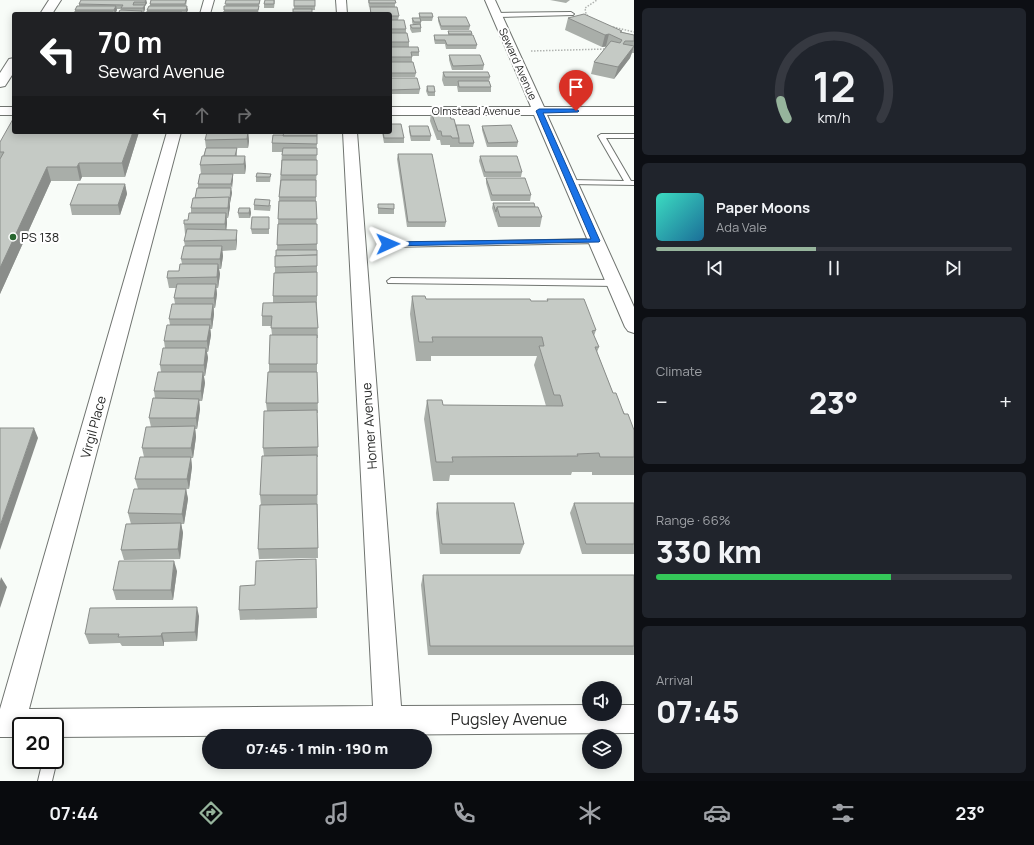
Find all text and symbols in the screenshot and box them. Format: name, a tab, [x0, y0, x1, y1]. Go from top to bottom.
text: 70 m	[98, 23, 162, 61]
street label: Seward Avenue	[496, 25, 541, 103]
icon: left	[32, 28, 84, 80]
text: 12	[813, 58, 856, 114]
text: Seward Avenue	[98, 59, 225, 83]
pin	[559, 70, 593, 111]
icon: arrive	[565, 76, 587, 98]
street label: Olmstead Avenue	[432, 103, 521, 118]
icon: left	[149, 104, 171, 126]
icon: ahead	[191, 104, 213, 126]
icon: right	[233, 104, 255, 126]
text: km/h	[817, 108, 851, 127]
text: Paper Moons	[716, 197, 810, 218]
text: Ada Vale	[716, 218, 767, 236]
position arrow	[367, 223, 409, 265]
place label: PS 138	[21, 228, 59, 246]
marker: PS 138	[8, 232, 18, 242]
icon: previous	[704, 257, 726, 279]
icon: pause	[823, 257, 845, 279]
icon: next	[942, 257, 964, 279]
text: Climate	[656, 362, 702, 380]
street label: Homer Avenue	[357, 382, 381, 470]
text: 23°	[809, 382, 858, 423]
text: −	[656, 387, 668, 417]
text: +	[999, 387, 1012, 417]
street label: Virgil Place	[76, 393, 110, 460]
text: Range · 66%	[656, 511, 730, 529]
text: 330 km	[656, 531, 762, 572]
text: Arrival	[656, 671, 693, 689]
map controls	[582, 681, 622, 769]
button: sound	[582, 681, 622, 721]
text: 07:45	[656, 691, 739, 732]
street label: Pugsley Avenue	[451, 708, 567, 730]
speed limit sign: 20	[12, 717, 64, 769]
button: layers	[582, 729, 622, 769]
text: 07:45 · 1 min · 190 m	[246, 738, 388, 759]
icon: directions	[197, 799, 225, 827]
icon: music	[323, 799, 351, 827]
icon: phone	[450, 799, 478, 827]
icon: climate	[576, 799, 604, 827]
icon: car	[703, 799, 731, 827]
icon: filters	[829, 799, 857, 827]
text: 07:44	[49, 801, 99, 825]
text: 23°	[955, 801, 985, 825]

